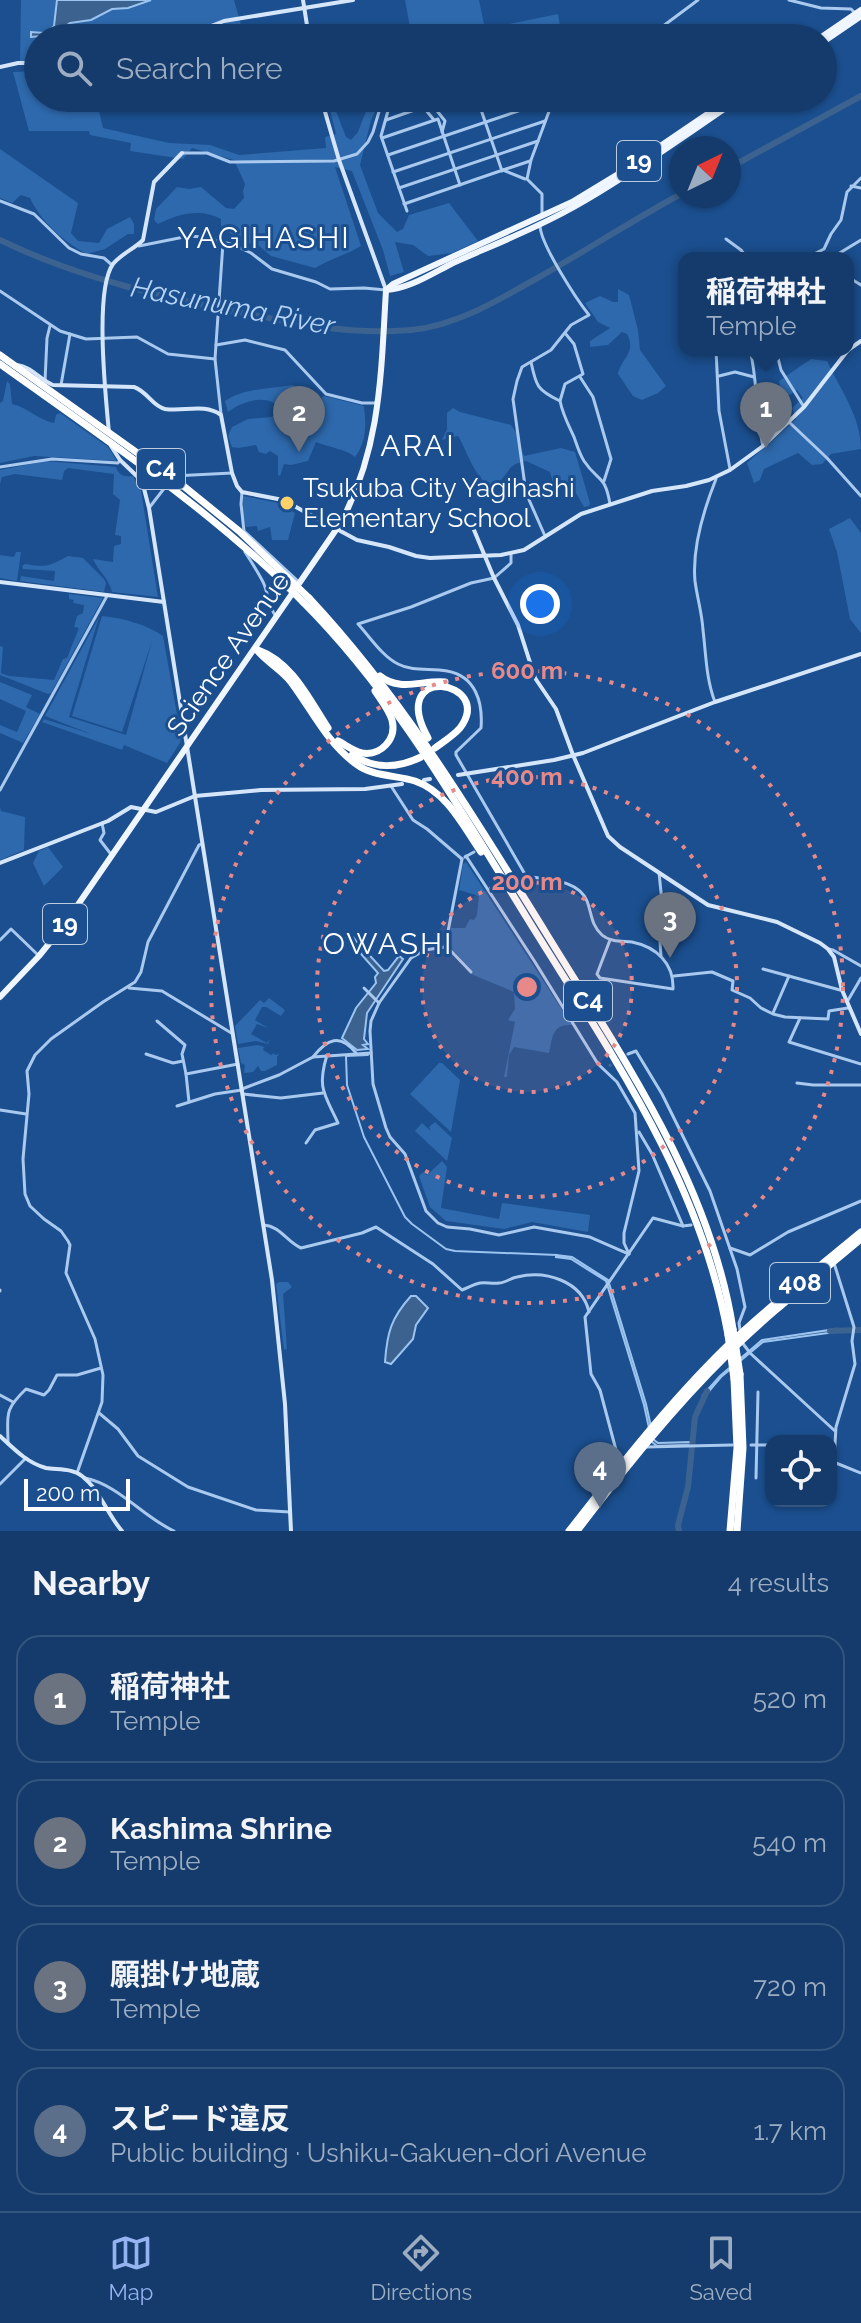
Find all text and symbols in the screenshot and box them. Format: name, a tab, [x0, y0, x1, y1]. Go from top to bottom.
search box	[24, 24, 837, 112]
icon: search	[52, 46, 96, 90]
text: Search here	[116, 51, 283, 86]
north arrow	[669, 136, 741, 208]
road number: 19	[617, 141, 661, 181]
district label: YAGIHASHI	[177, 220, 351, 255]
popup	[678, 252, 854, 356]
water label: Hasunuma River	[128, 271, 339, 343]
text: 稲荷神社	[706, 274, 826, 309]
text: Temple	[706, 311, 796, 341]
pin: 1	[740, 382, 792, 448]
pin: 2	[273, 386, 325, 452]
district label: ARAI	[380, 428, 456, 463]
road number: C4	[137, 449, 185, 489]
place label: Tsukuba City Yagihashi Elementary School	[303, 473, 575, 533]
marker: Tsukuba City Yagihashi Elementary School	[278, 494, 296, 512]
street label: Science Avenue	[160, 567, 296, 741]
your location	[520, 584, 560, 624]
text: 600 m	[491, 656, 563, 685]
text: 400 m	[491, 762, 563, 791]
text: 200 m	[491, 867, 563, 896]
pin: 3	[644, 892, 696, 958]
road number: 19	[43, 904, 87, 944]
district label: OWASHI	[322, 926, 454, 961]
centre of rings	[513, 973, 541, 1001]
road number: C4	[564, 981, 612, 1021]
road number: 408	[770, 1263, 830, 1303]
map controls	[765, 1435, 837, 1507]
button: locate	[765, 1435, 837, 1507]
pin: 4	[574, 1442, 626, 1508]
scale bar	[24, 1475, 130, 1511]
text: 200 m	[36, 1480, 100, 1506]
text: Nearby	[32, 1563, 150, 1603]
text: 4 results	[728, 1568, 829, 1598]
text: 稲荷神社	[110, 1669, 230, 1704]
text: 1	[54, 1684, 66, 1714]
text: 520 m	[753, 1684, 827, 1714]
text: Temple	[110, 1706, 200, 1736]
text: Kashima Shrine	[110, 1811, 332, 1846]
text: 2	[53, 1828, 67, 1858]
text: 540 m	[752, 1828, 827, 1858]
text: Temple	[110, 1846, 200, 1876]
text: 願掛け地蔵	[110, 1957, 260, 1992]
text: 3	[53, 1972, 67, 2002]
text: 720 m	[753, 1972, 827, 2002]
text: Temple	[110, 1994, 200, 2024]
text: スピード違反	[110, 2101, 290, 2136]
text: 4	[53, 2116, 67, 2146]
text: 1.7 km	[753, 2116, 827, 2146]
text: Public building · Ushiku-Gakuen-dori Avenue	[110, 2138, 647, 2168]
tab: Map	[109, 2231, 153, 2305]
tab: Directions	[371, 2231, 472, 2305]
tab: Saved	[689, 2231, 752, 2305]

